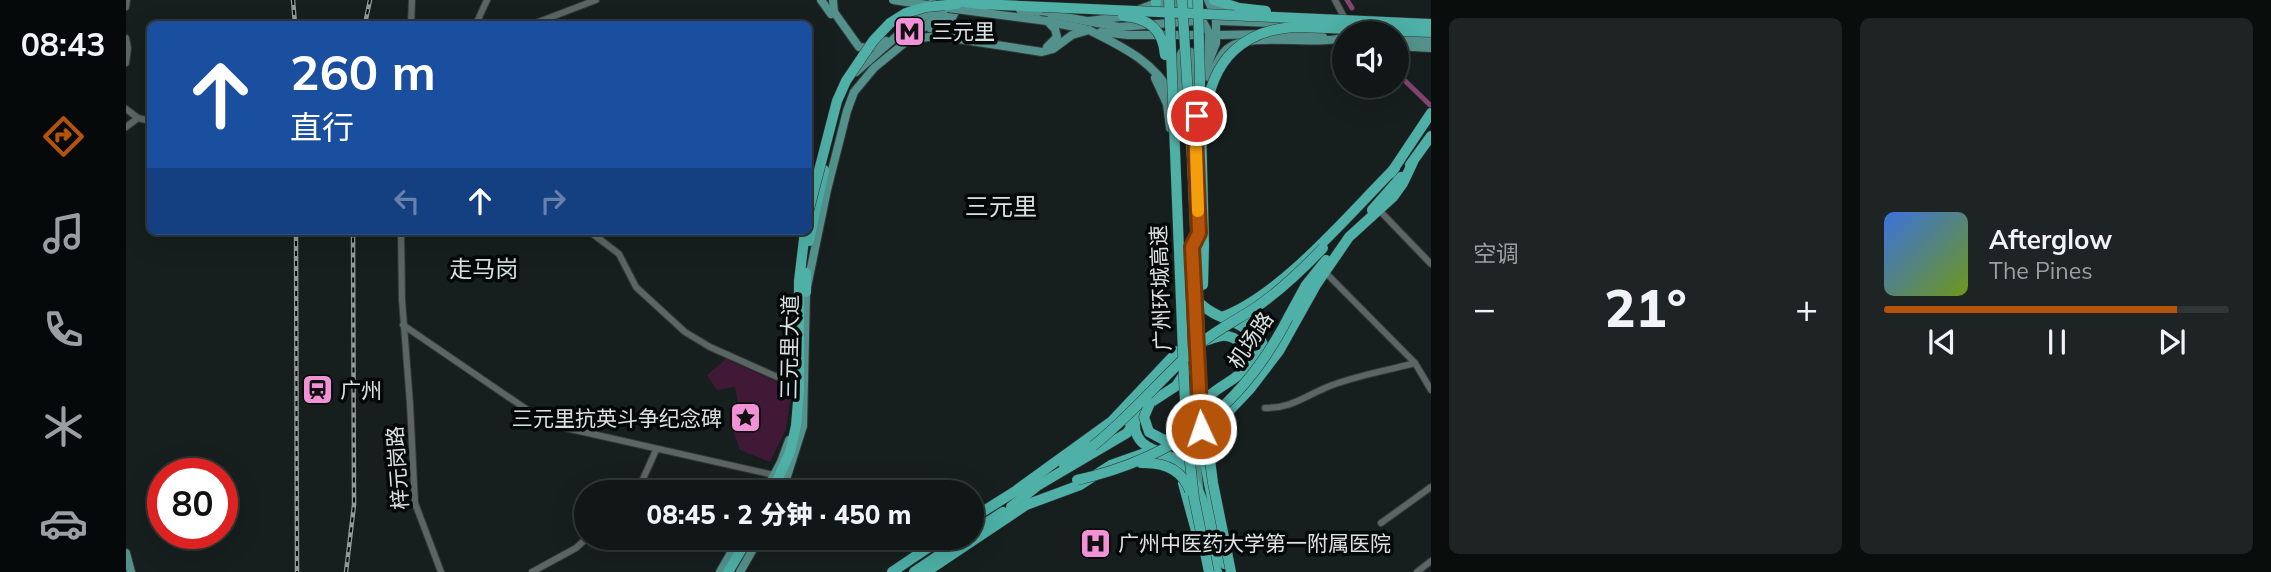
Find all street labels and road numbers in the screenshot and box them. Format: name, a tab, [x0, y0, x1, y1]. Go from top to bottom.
street label: 广州环城高速	[1145, 225, 1175, 351]
street label: 三元里大道	[775, 294, 803, 400]
street label: 机场路	[1222, 307, 1278, 373]
street label: 梓元岗路	[381, 425, 413, 511]

